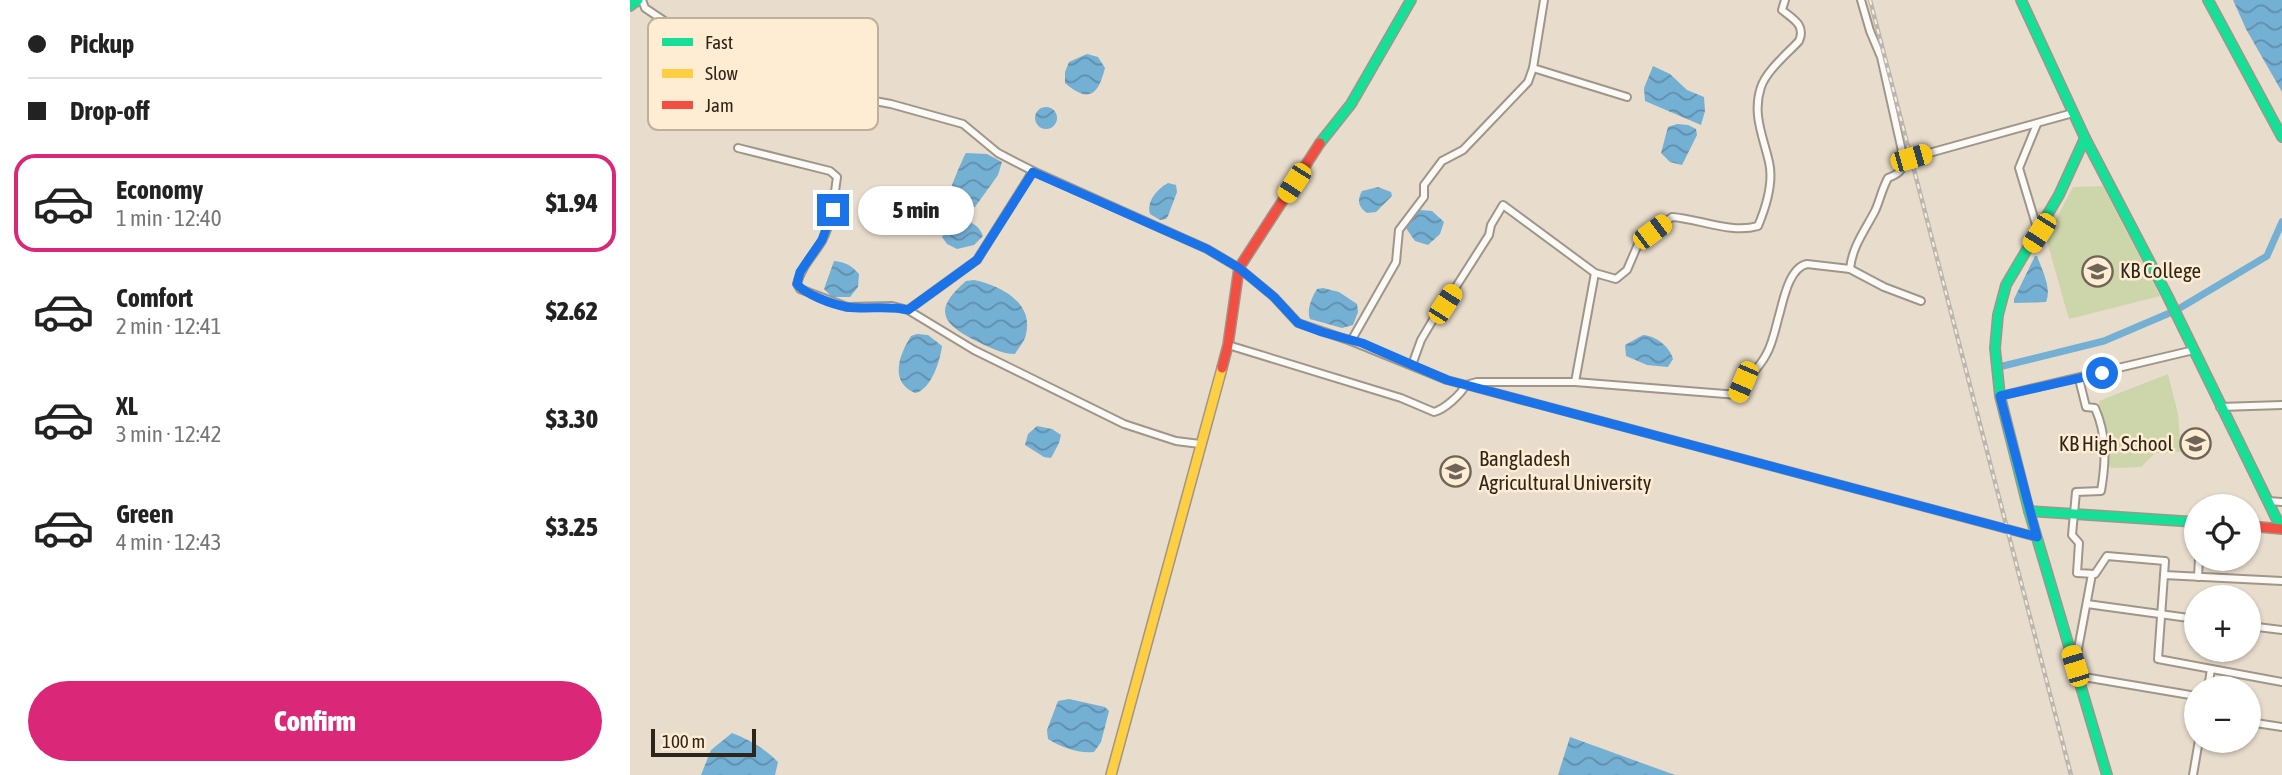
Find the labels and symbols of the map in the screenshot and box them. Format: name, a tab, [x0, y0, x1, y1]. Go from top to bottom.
legend	[648, 18, 878, 130]
text: Fast	[705, 31, 733, 53]
text: Slow	[705, 62, 739, 84]
text: Jam	[705, 94, 734, 116]
car	[1888, 142, 1935, 174]
car	[1274, 160, 1315, 206]
callout: 5 min	[858, 186, 973, 234]
route end	[817, 194, 849, 226]
car	[2019, 210, 2060, 256]
car	[1629, 211, 1676, 253]
school or university icon: KB College	[2080, 254, 2114, 288]
place label: KB College	[2120, 258, 2201, 282]
car	[1425, 281, 1466, 327]
route start	[2086, 357, 2118, 389]
car	[1726, 359, 1761, 405]
school or university icon: KB High School	[2179, 427, 2213, 461]
place label: KB High School	[2059, 431, 2173, 455]
place label: Bangladesh Agricultural University	[1479, 446, 1652, 494]
school or university icon: Bangladesh Agricultural University	[1439, 454, 1473, 488]
car	[2059, 643, 2092, 689]
scale bar	[651, 726, 756, 758]

